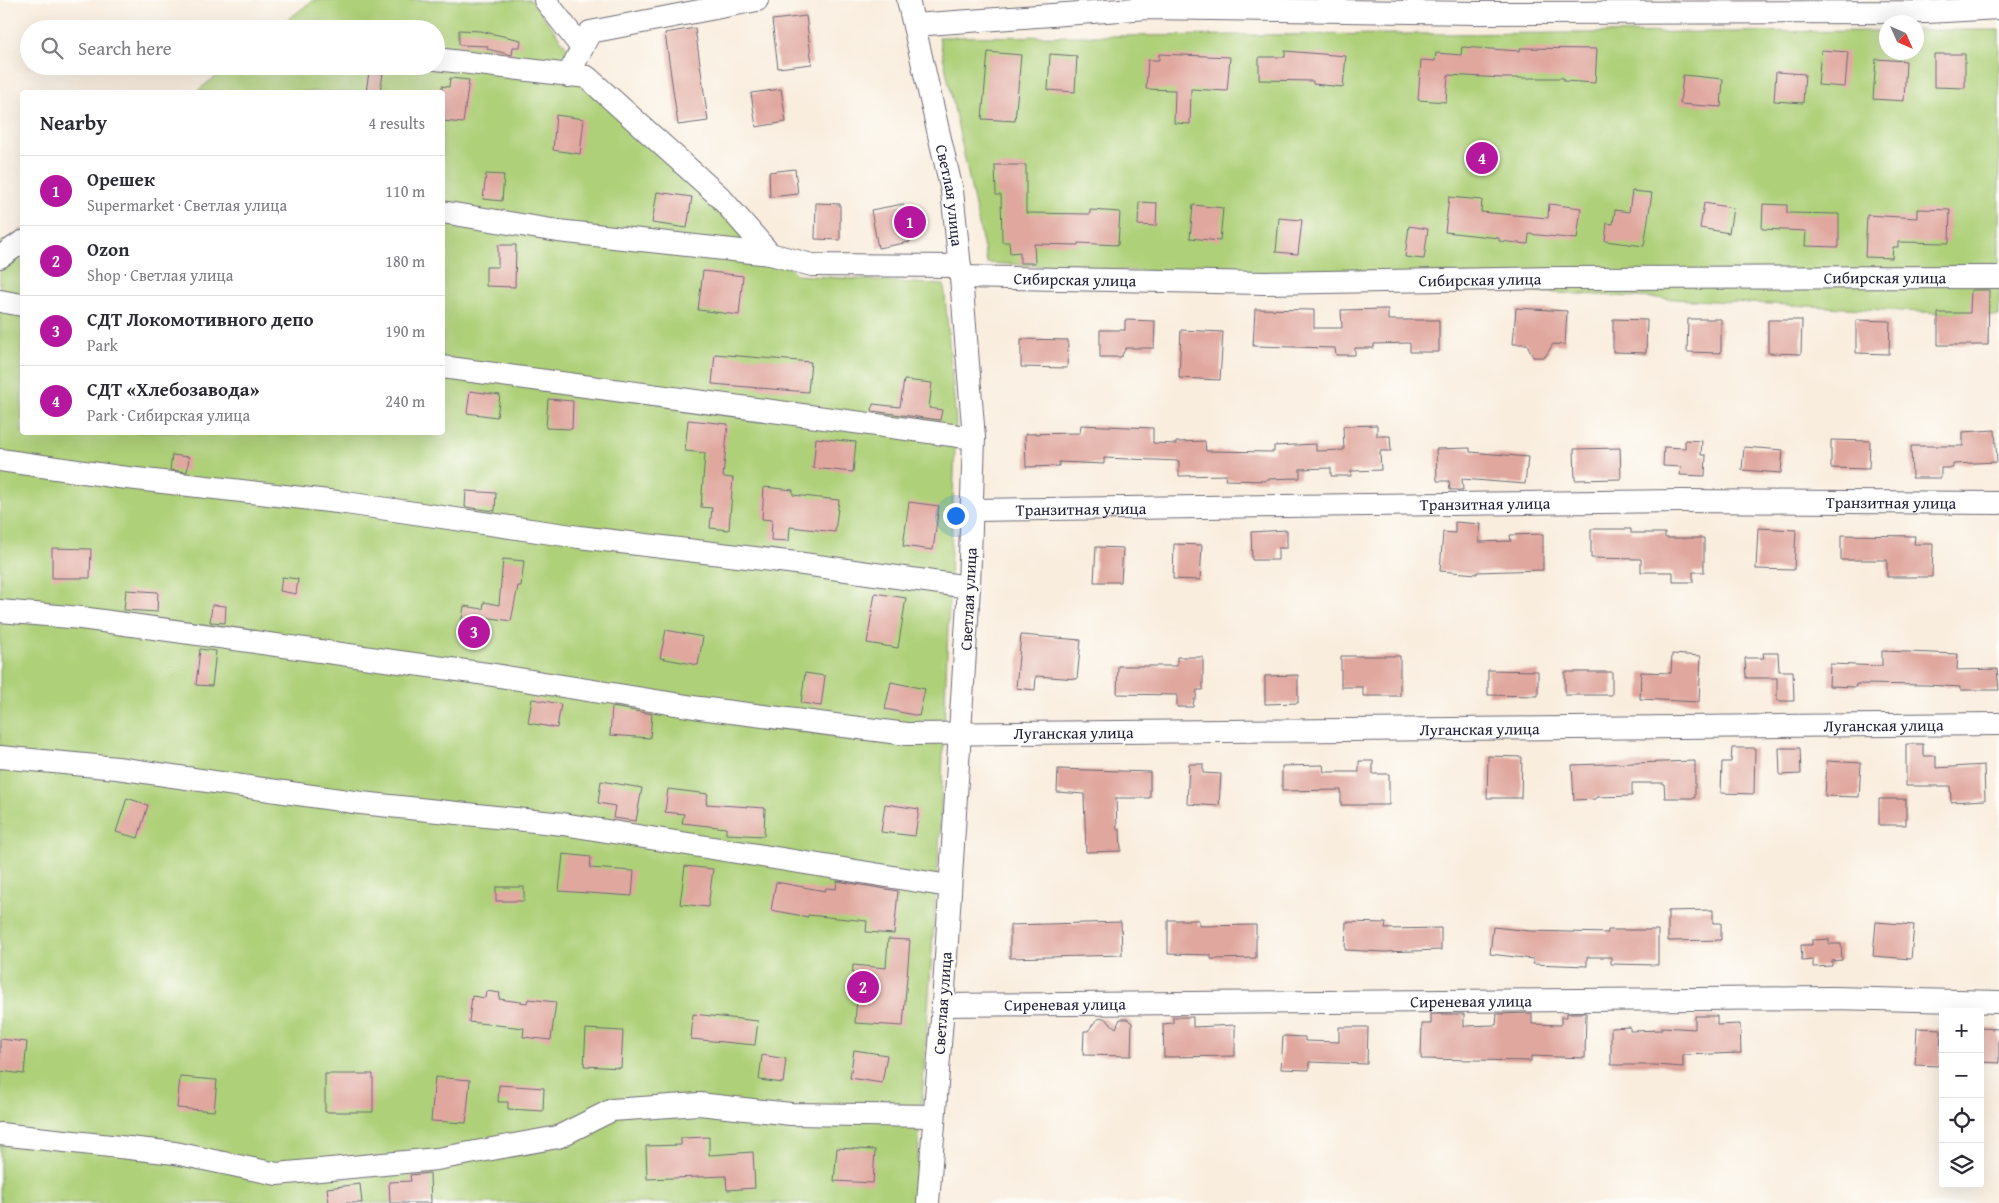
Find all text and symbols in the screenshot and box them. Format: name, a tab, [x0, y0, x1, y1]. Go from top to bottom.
north arrow	[1879, 15, 1924, 60]
search box	[20, 20, 445, 75]
icon: search	[38, 34, 66, 62]
text: Search here	[78, 34, 172, 62]
text: Nearby	[40, 107, 107, 138]
text: 4 results	[368, 111, 425, 135]
pin: 4	[1466, 139, 1498, 177]
street label: Светлая улица	[930, 142, 970, 248]
text: Орешек	[87, 165, 155, 193]
text: 1	[52, 179, 60, 203]
text: 110 m	[385, 179, 425, 203]
text: Supermarket · Светлая улица	[87, 193, 287, 217]
pin: 1	[894, 203, 926, 241]
text: Ozon	[87, 235, 129, 263]
text: 2	[52, 249, 60, 273]
text: 180 m	[385, 249, 425, 273]
text: Shop · Светлая улица	[87, 263, 233, 287]
street label: Сибирская улица	[1824, 265, 1947, 289]
street label: Сибирская улица	[1013, 266, 1137, 292]
street label: Сибирская улица	[1418, 266, 1542, 292]
text: СДТ Локомотивного депо	[87, 305, 314, 333]
text: 3	[52, 319, 60, 343]
text: 190 m	[385, 319, 425, 343]
text: Park	[87, 333, 118, 357]
text: СДТ «Хлебозавода»	[87, 375, 260, 403]
text: 4	[52, 389, 60, 413]
text: 240 m	[385, 389, 425, 413]
text: Park · Сибирская улица	[87, 403, 250, 427]
street label: Транзитная улица	[1826, 490, 1957, 515]
street label: Транзитная улица	[1420, 491, 1551, 516]
street label: Транзитная улица	[1016, 496, 1147, 521]
your location	[943, 503, 969, 529]
street label: Светлая улица	[953, 547, 983, 651]
pin: 3	[458, 613, 490, 651]
street label: Луганская улица	[1823, 713, 1944, 738]
street label: Луганская улица	[1419, 716, 1540, 741]
street label: Луганская улица	[1013, 720, 1134, 745]
street label: Светлая улица	[926, 950, 958, 1055]
pin: 2	[847, 968, 879, 1006]
street label: Сиреневая улица	[1410, 988, 1532, 1013]
street label: Сиреневая улица	[1004, 992, 1126, 1017]
map controls	[1939, 1008, 1984, 1188]
button: +	[1939, 1008, 1984, 1053]
button: −	[1939, 1053, 1984, 1098]
button: locate	[1939, 1098, 1984, 1143]
button: layers	[1939, 1143, 1984, 1188]

